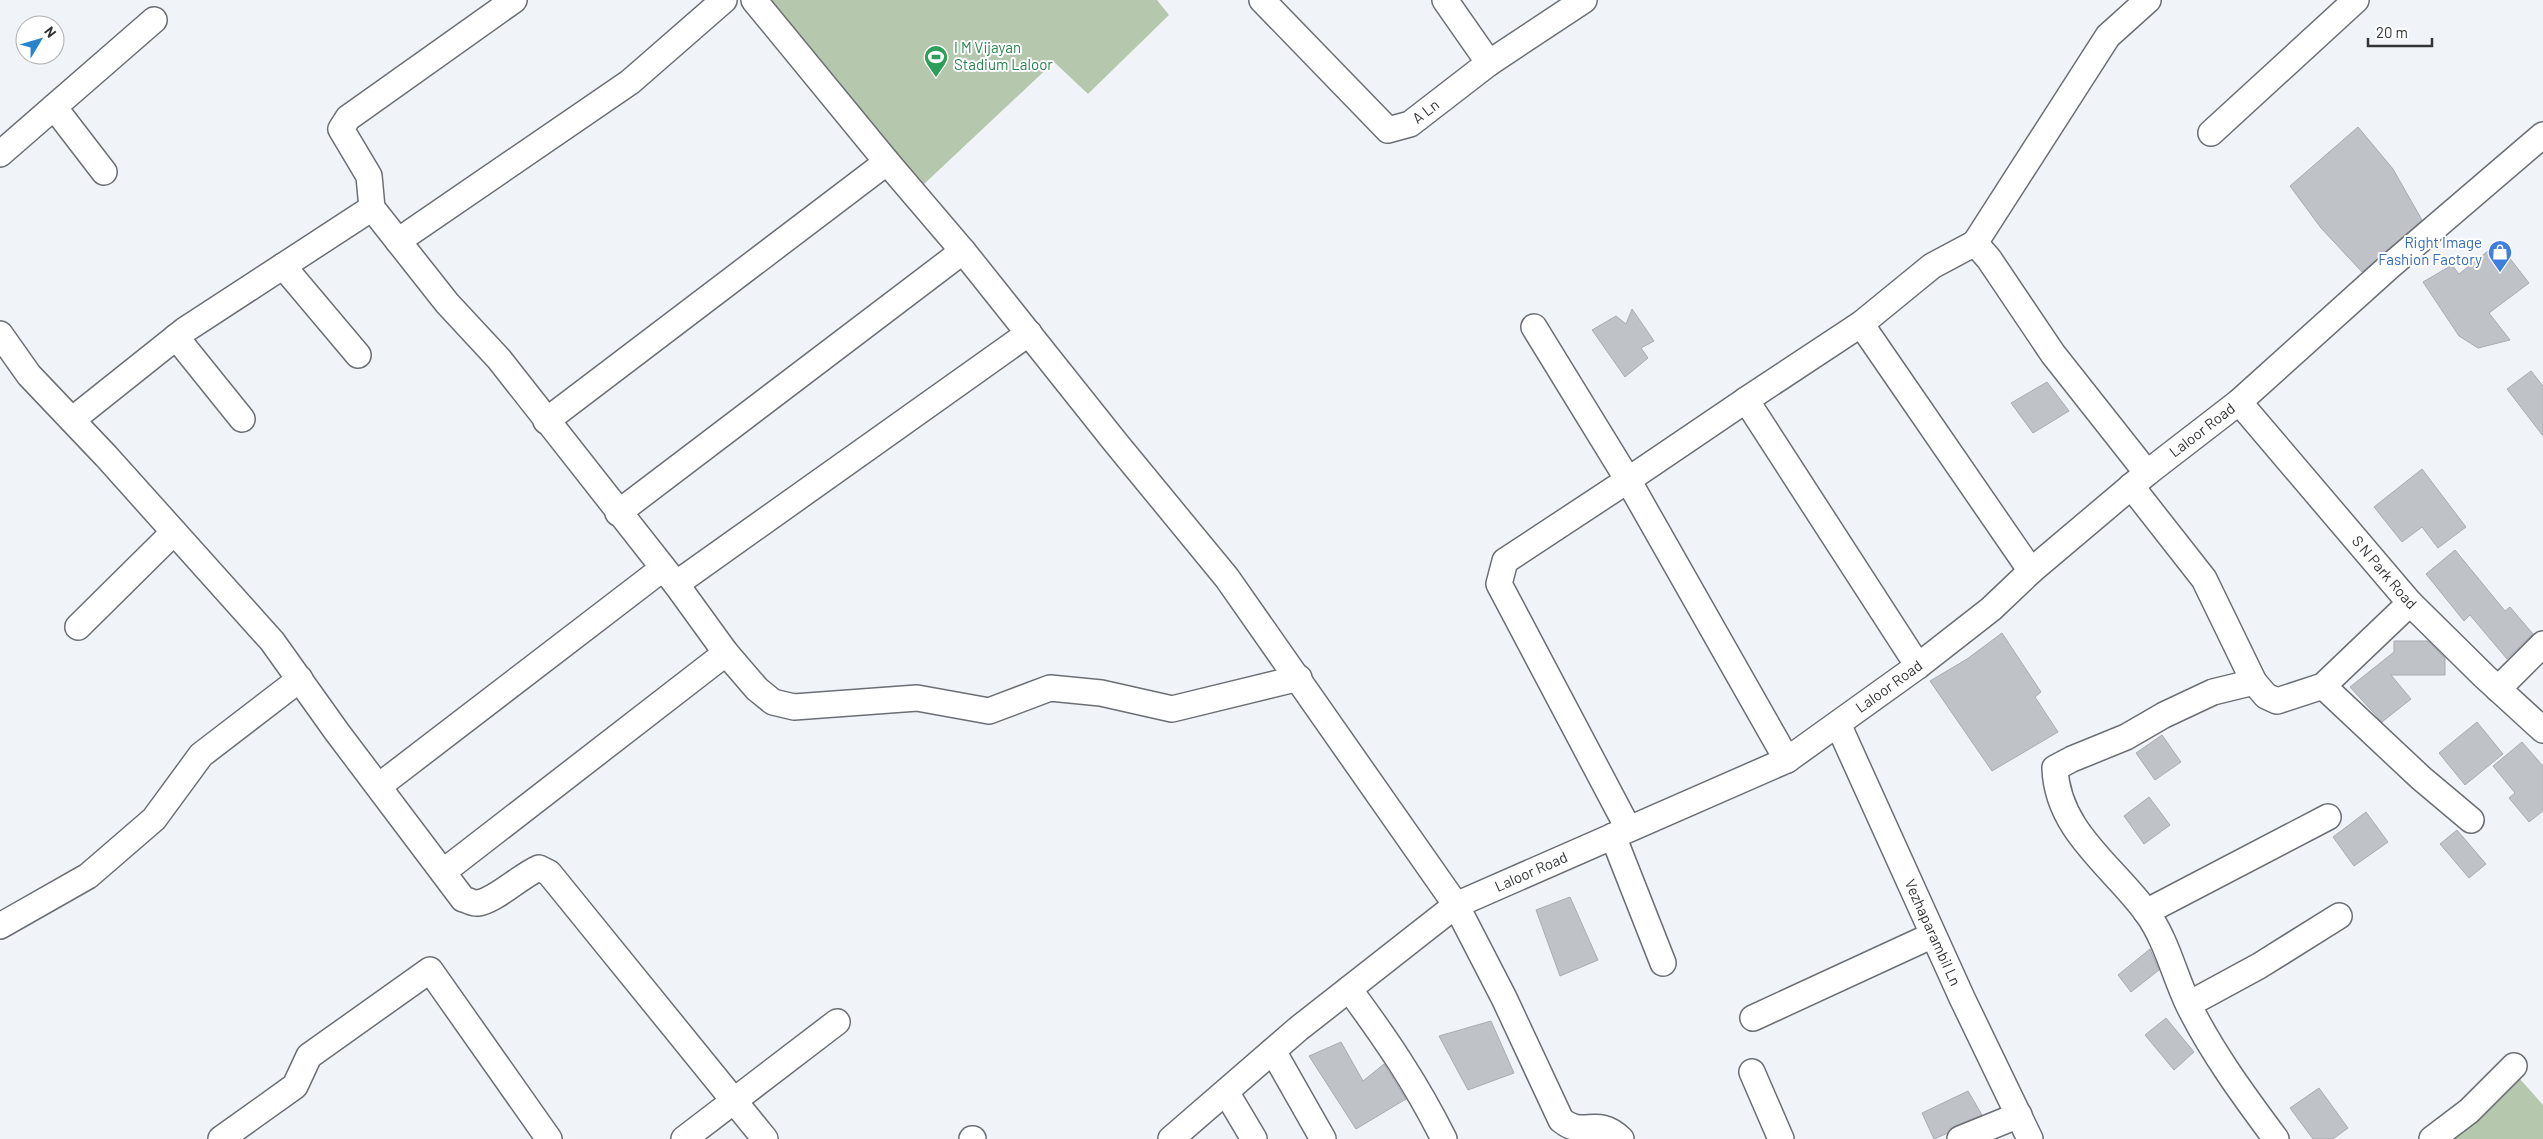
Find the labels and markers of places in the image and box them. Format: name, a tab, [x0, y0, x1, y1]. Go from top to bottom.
place label: I M Vijayan Stadium Laloor	[954, 38, 1053, 73]
sports icon: I M Vijayan Stadium Laloor	[923, 44, 949, 78]
place label: Right Image Fashion Factory	[2378, 233, 2482, 268]
shop icon: Right Image Fashion Factory	[2487, 239, 2513, 273]

